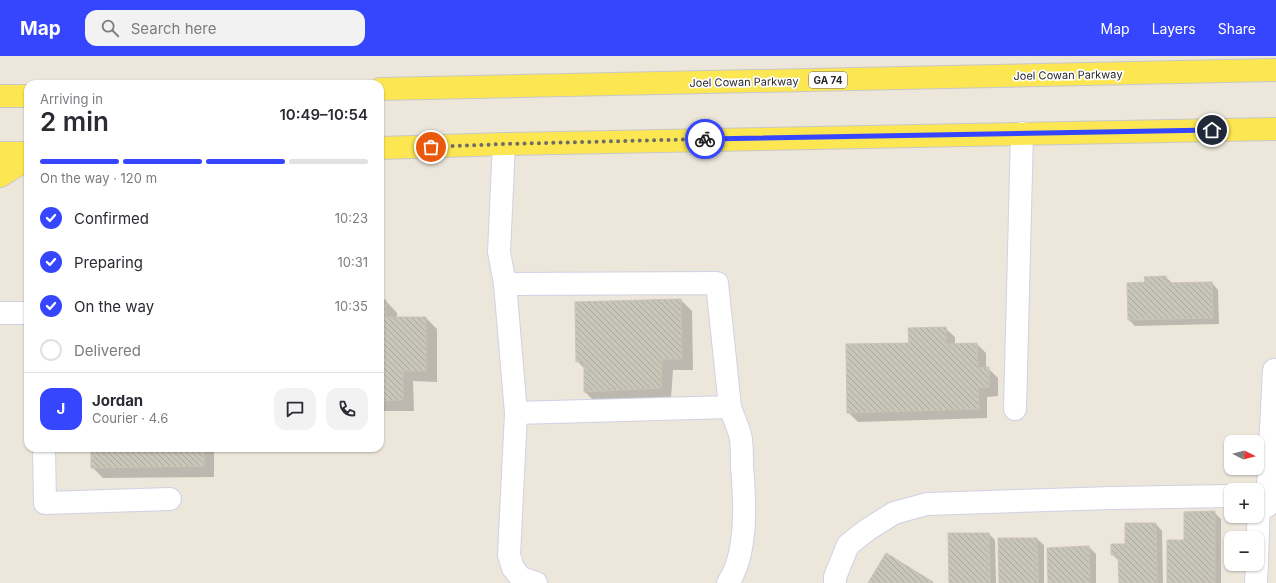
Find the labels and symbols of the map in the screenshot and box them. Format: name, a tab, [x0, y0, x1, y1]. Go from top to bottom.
street label: Joel Cowan Parkway	[1013, 67, 1123, 83]
road number: GA 74	[809, 72, 847, 88]
street label: Joel Cowan Parkway	[689, 74, 799, 90]
pin	[1195, 113, 1229, 147]
courier	[685, 119, 725, 159]
pin	[414, 130, 448, 164]
north arrow	[1224, 435, 1264, 475]

